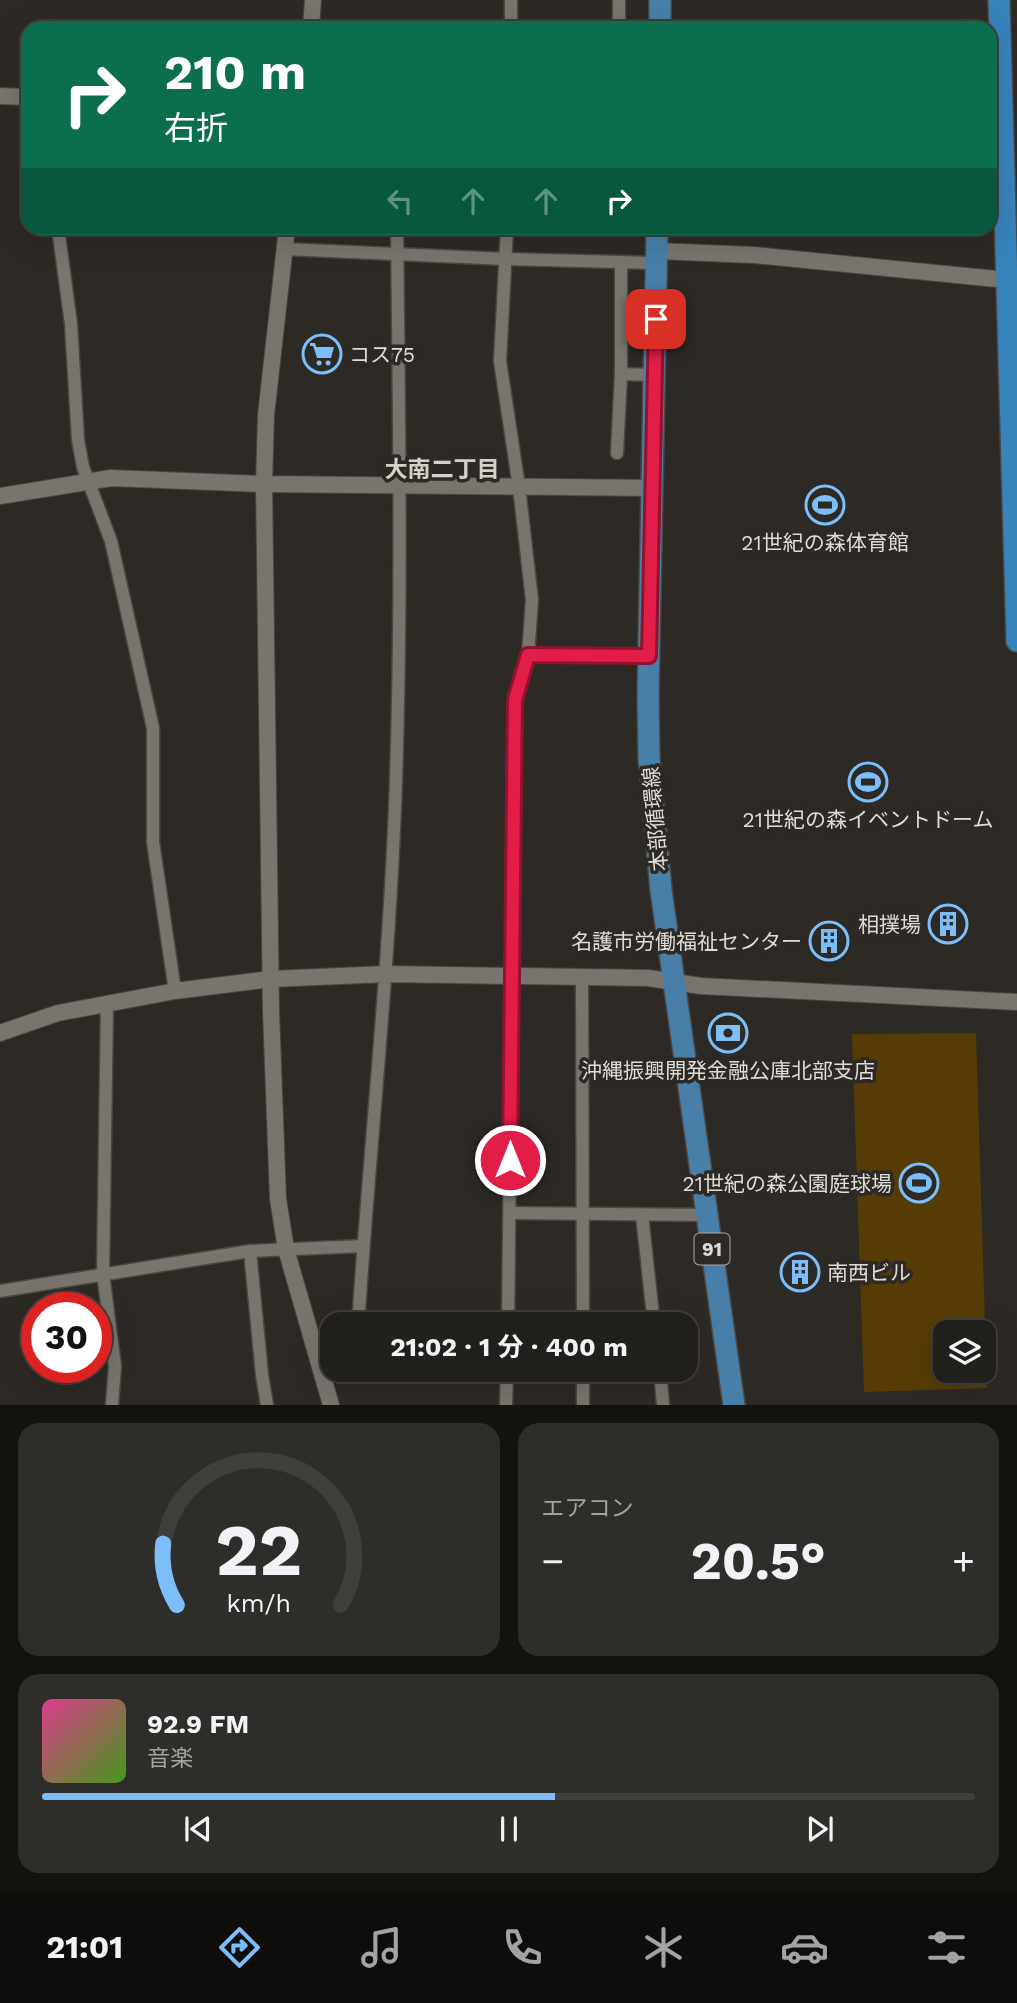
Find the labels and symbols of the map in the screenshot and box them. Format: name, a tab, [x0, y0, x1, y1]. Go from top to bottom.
pin	[626, 289, 686, 349]
supermarket icon: コス75	[301, 333, 343, 375]
place label: コス75	[349, 342, 415, 367]
district label: 大南二丁目	[385, 456, 500, 483]
sports icon: 21世紀の森体育館	[804, 484, 846, 526]
place label: 21世紀の森体育館	[741, 530, 909, 555]
sports icon: 21世紀の森イベントドーム	[847, 761, 889, 803]
street label: 本部循環線	[638, 766, 672, 872]
place label: 21世紀の森イベントドーム	[743, 807, 993, 832]
building icon: 相撲場	[927, 903, 969, 945]
place label: 相撲場	[858, 912, 921, 937]
building icon: 名護市労働福祉センター	[808, 920, 850, 962]
place label: 名護市労働福祉センター	[571, 929, 802, 954]
bank icon: 沖縄振興開発金融公庫北部支店	[707, 1012, 749, 1054]
place label: 沖縄振興開発金融公庫北部支店	[581, 1058, 875, 1083]
position arrow	[473, 1123, 547, 1197]
sports icon: 21世紀の森公園庭球場	[898, 1162, 940, 1204]
place label: 21世紀の森公園庭球場	[683, 1171, 892, 1196]
road number: 91	[694, 1233, 730, 1264]
building icon: 南西ビル	[779, 1251, 821, 1293]
place label: 南西ビル	[827, 1260, 911, 1285]
speed limit sign: 30	[21, 1292, 112, 1383]

